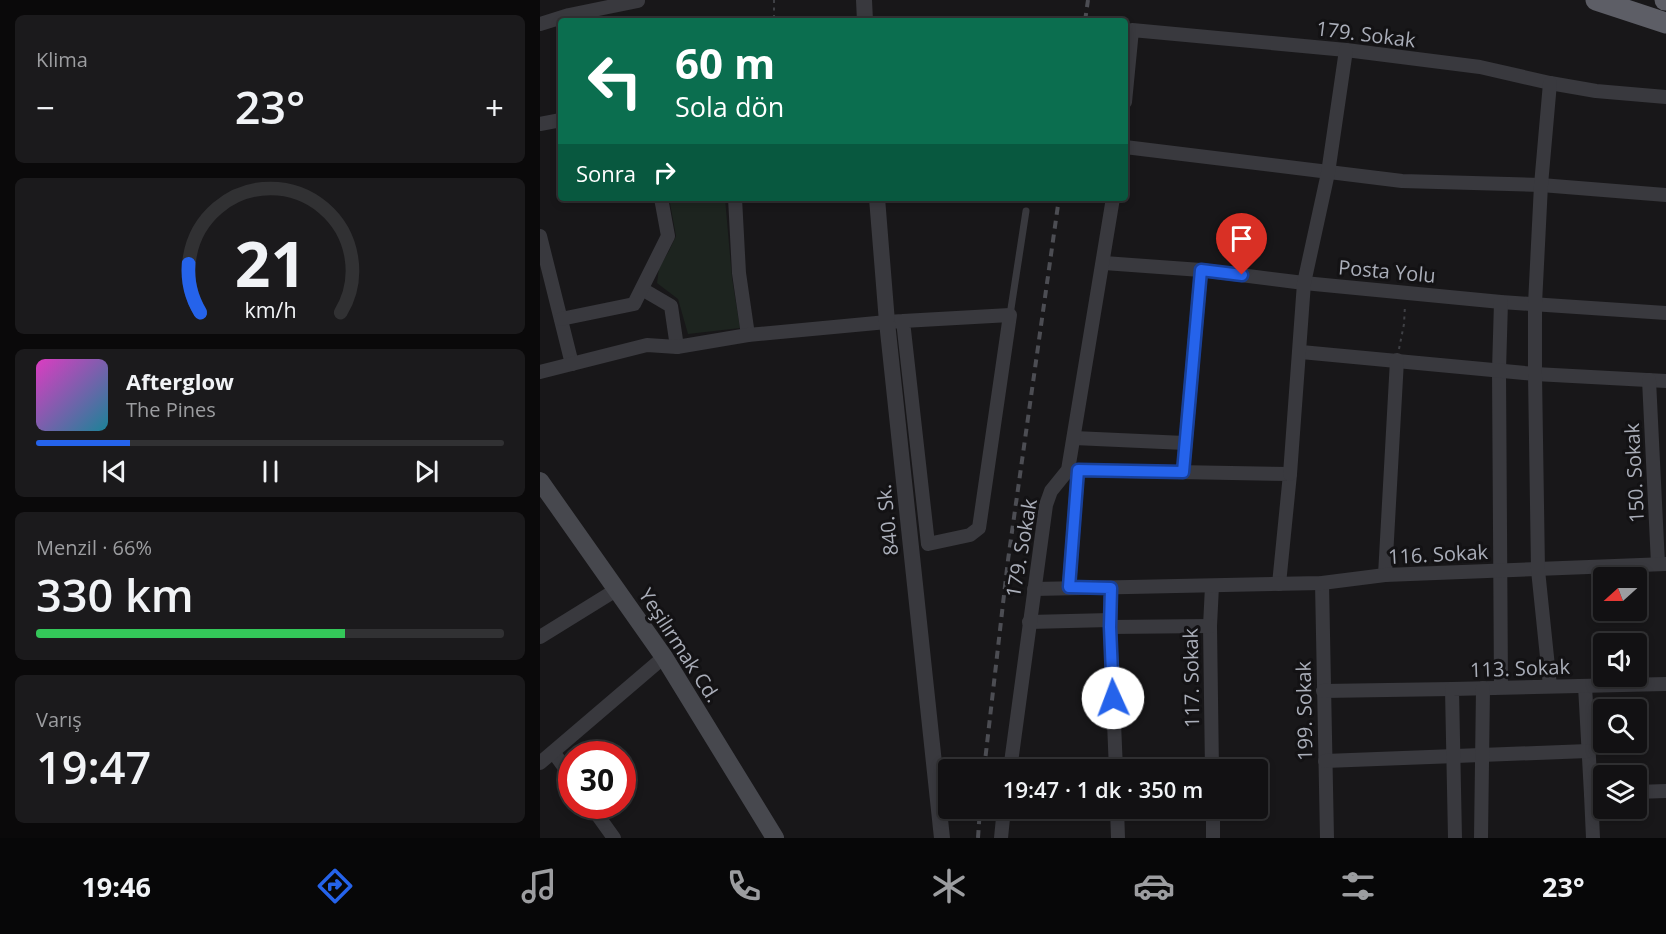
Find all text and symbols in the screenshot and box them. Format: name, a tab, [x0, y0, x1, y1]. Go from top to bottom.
street label: 179. Sokak	[1315, 15, 1418, 54]
text: 60 m	[675, 34, 775, 91]
icon: left	[576, 42, 654, 120]
text: Klima	[36, 46, 88, 73]
text: 23°	[235, 76, 305, 137]
text: −	[36, 85, 55, 130]
text: +	[485, 85, 504, 130]
text: Sola dön	[675, 88, 784, 125]
icon: right	[648, 156, 681, 189]
text: Sonra	[576, 158, 636, 188]
pin	[1216, 213, 1267, 275]
text: 21	[234, 220, 306, 305]
icon: arrive	[1225, 222, 1258, 255]
street label: Posta Yolu	[1337, 253, 1437, 289]
text: km/h	[244, 295, 296, 324]
text: Afterglow	[126, 366, 234, 396]
text: The Pines	[126, 396, 216, 423]
street label: 150. Sokak	[1618, 422, 1650, 524]
icon: previous	[98, 455, 131, 488]
icon: pause	[254, 455, 287, 488]
icon: next	[410, 455, 443, 488]
street label: 840. Sk.	[870, 483, 904, 557]
street label: 179. Sokak	[999, 496, 1043, 600]
text: Menzil · 66%	[36, 534, 152, 561]
street label: 116. Sokak	[1387, 538, 1489, 570]
text: 330 km	[36, 564, 194, 625]
north arrow	[1593, 567, 1647, 621]
map controls	[1593, 567, 1647, 819]
street label: Yeşilırmak Cd.	[633, 583, 727, 707]
street label: 117. Sokak	[1177, 627, 1205, 728]
button: sound	[1593, 633, 1647, 687]
street label: 113. Sokak	[1470, 653, 1571, 683]
street label: 199. Sokak	[1290, 660, 1318, 761]
position arrow	[1081, 666, 1145, 730]
button: search	[1593, 699, 1647, 753]
text: Varış	[36, 706, 82, 733]
text: 19:47	[36, 736, 151, 797]
speed limit sign: 30	[558, 741, 636, 819]
button: layers	[1593, 765, 1647, 819]
text: 19:47 · 1 dk · 350 m	[1003, 774, 1203, 804]
icon: directions	[314, 865, 356, 907]
icon: music	[518, 865, 560, 907]
icon: phone	[723, 865, 765, 907]
icon: climate	[928, 865, 970, 907]
icon: car	[1133, 865, 1175, 907]
icon: filters	[1337, 865, 1379, 907]
text: 19:46	[81, 868, 151, 905]
text: 23°	[1542, 868, 1585, 905]

